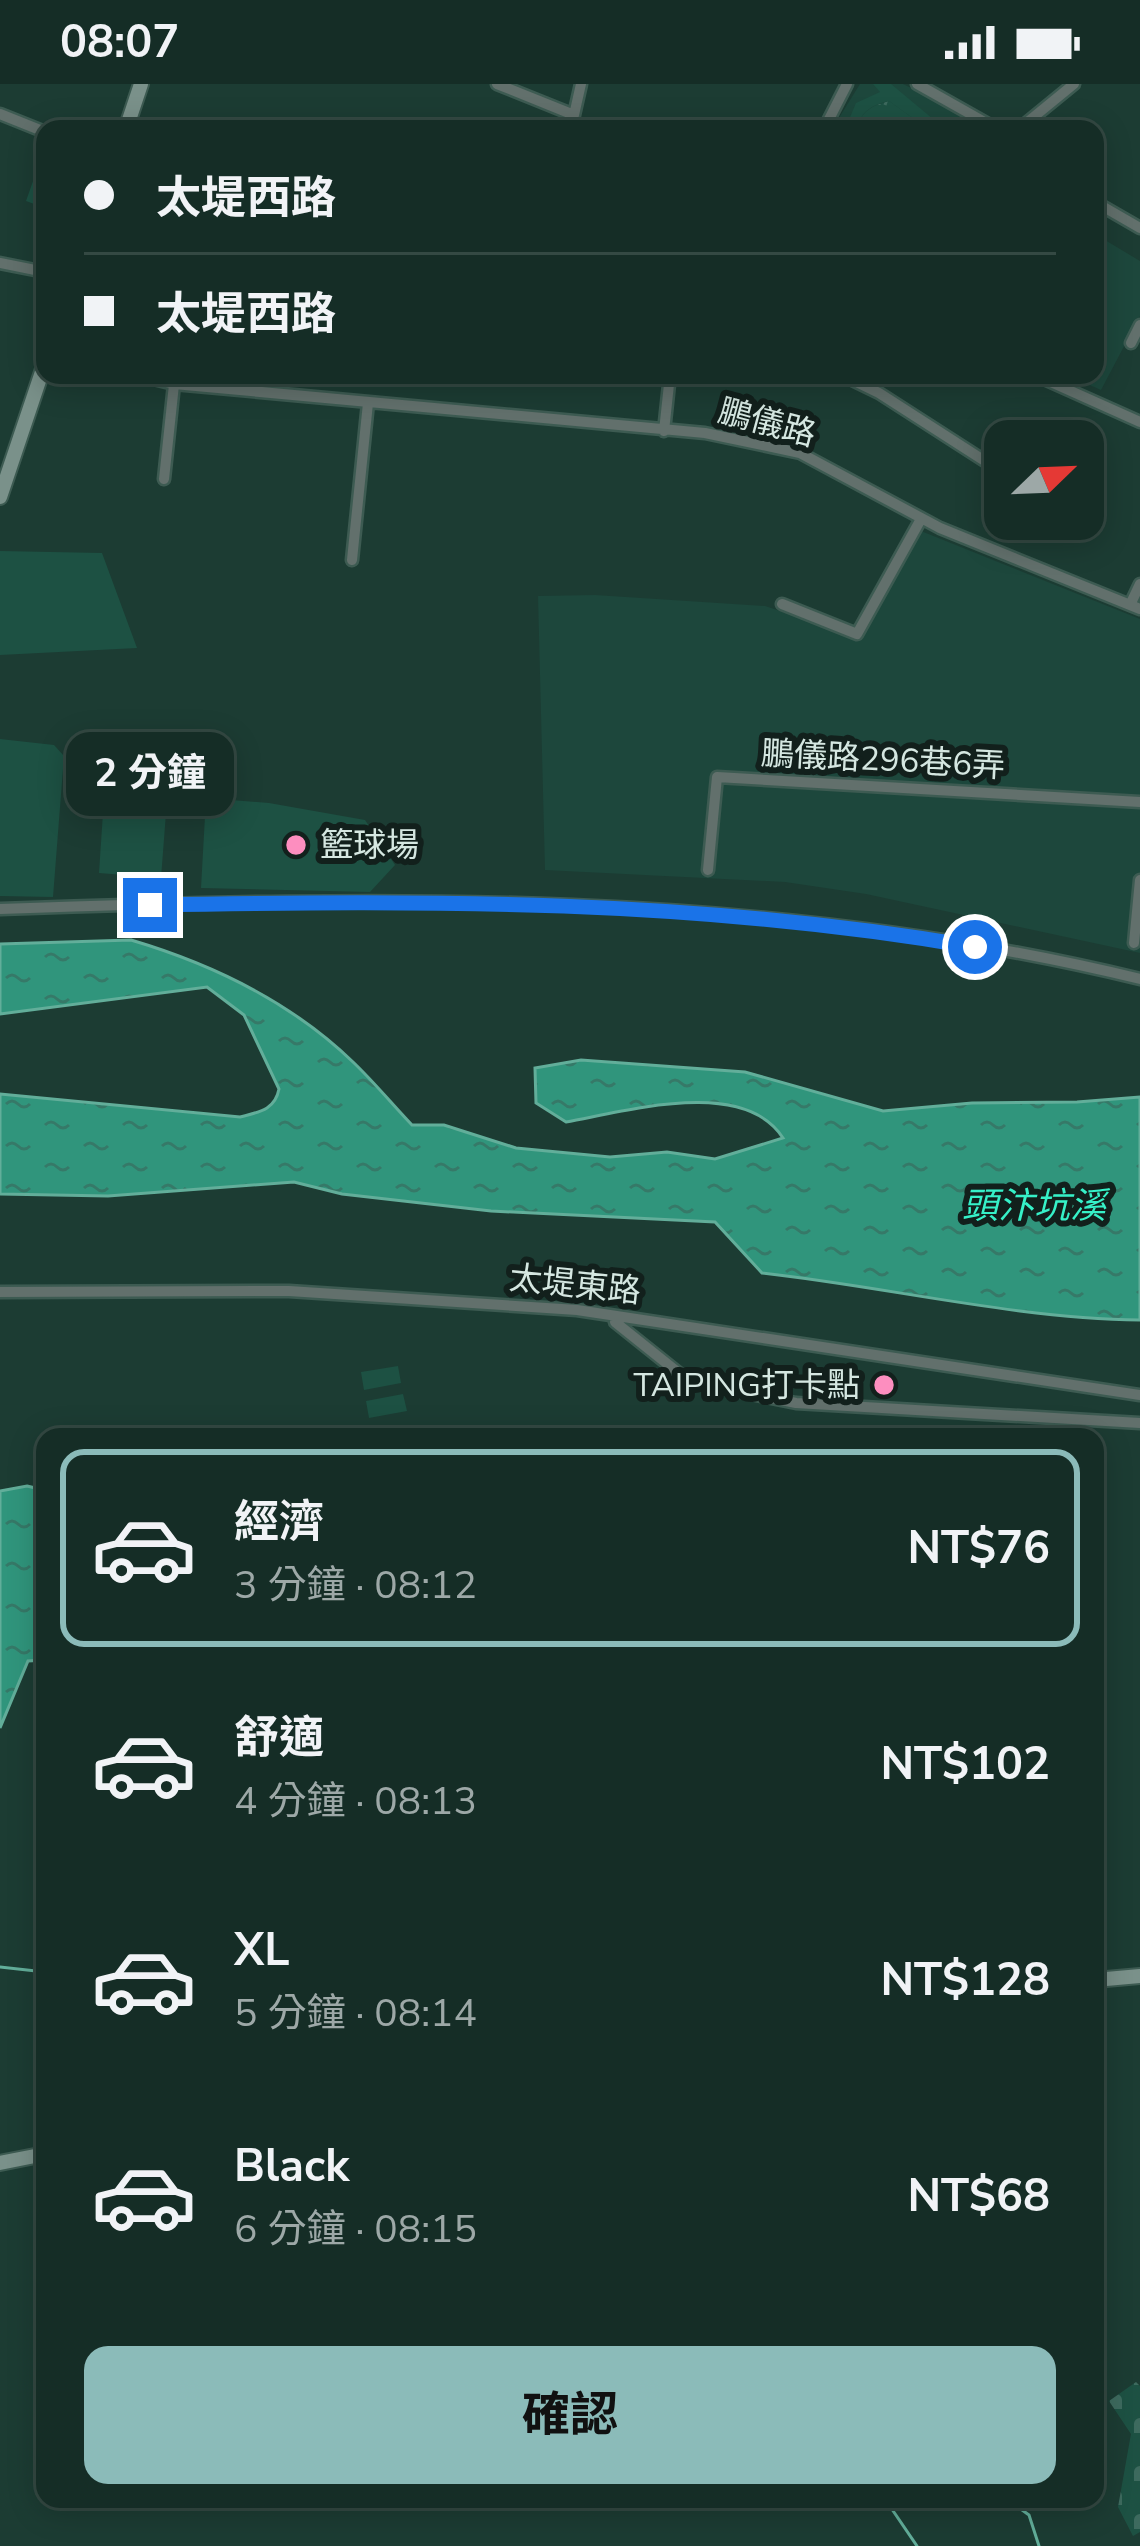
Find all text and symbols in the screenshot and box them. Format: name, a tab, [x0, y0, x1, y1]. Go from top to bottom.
text: 08:07	[60, 12, 179, 73]
text: 太堤西路	[156, 168, 336, 229]
text: 太堤西路	[156, 284, 336, 345]
street label: 鵬儀路	[713, 388, 821, 458]
north arrow	[984, 420, 1104, 540]
map controls	[984, 420, 1104, 540]
callout: 2 分鐘	[66, 731, 234, 815]
street label: 鵬儀路296巷6弄	[760, 731, 1006, 789]
text: 2 分鐘	[94, 747, 206, 800]
place label: 籃球場	[320, 823, 419, 868]
marker: 籃球場	[283, 832, 309, 858]
route end	[123, 878, 177, 932]
route start	[948, 920, 1002, 974]
water label: 頭汴坑溪	[962, 1182, 1111, 1231]
street label: 太堤東路	[507, 1256, 643, 1314]
place label: TAIPING打卡點	[633, 1363, 860, 1408]
marker: TAIPING打卡點	[871, 1372, 897, 1398]
text: 經濟	[234, 1492, 324, 1553]
icon: car	[90, 1494, 198, 1602]
text: NT$76	[907, 1518, 1050, 1579]
text: 3 分鐘 · 08:12	[234, 1559, 477, 1612]
text: 舒適	[234, 1708, 324, 1769]
icon: car	[90, 1710, 198, 1818]
text: NT$102	[880, 1734, 1050, 1795]
text: 4 分鐘 · 08:13	[234, 1775, 477, 1828]
text: XL	[234, 1920, 290, 1981]
icon: car	[90, 1926, 198, 2034]
text: NT$128	[880, 1950, 1050, 2011]
text: 5 分鐘 · 08:14	[234, 1987, 477, 2040]
text: Black	[234, 2136, 349, 2197]
icon: car	[90, 2142, 198, 2250]
text: NT$68	[907, 2166, 1050, 2227]
text: 6 分鐘 · 08:15	[234, 2203, 477, 2256]
button: 確認	[84, 2346, 1056, 2484]

